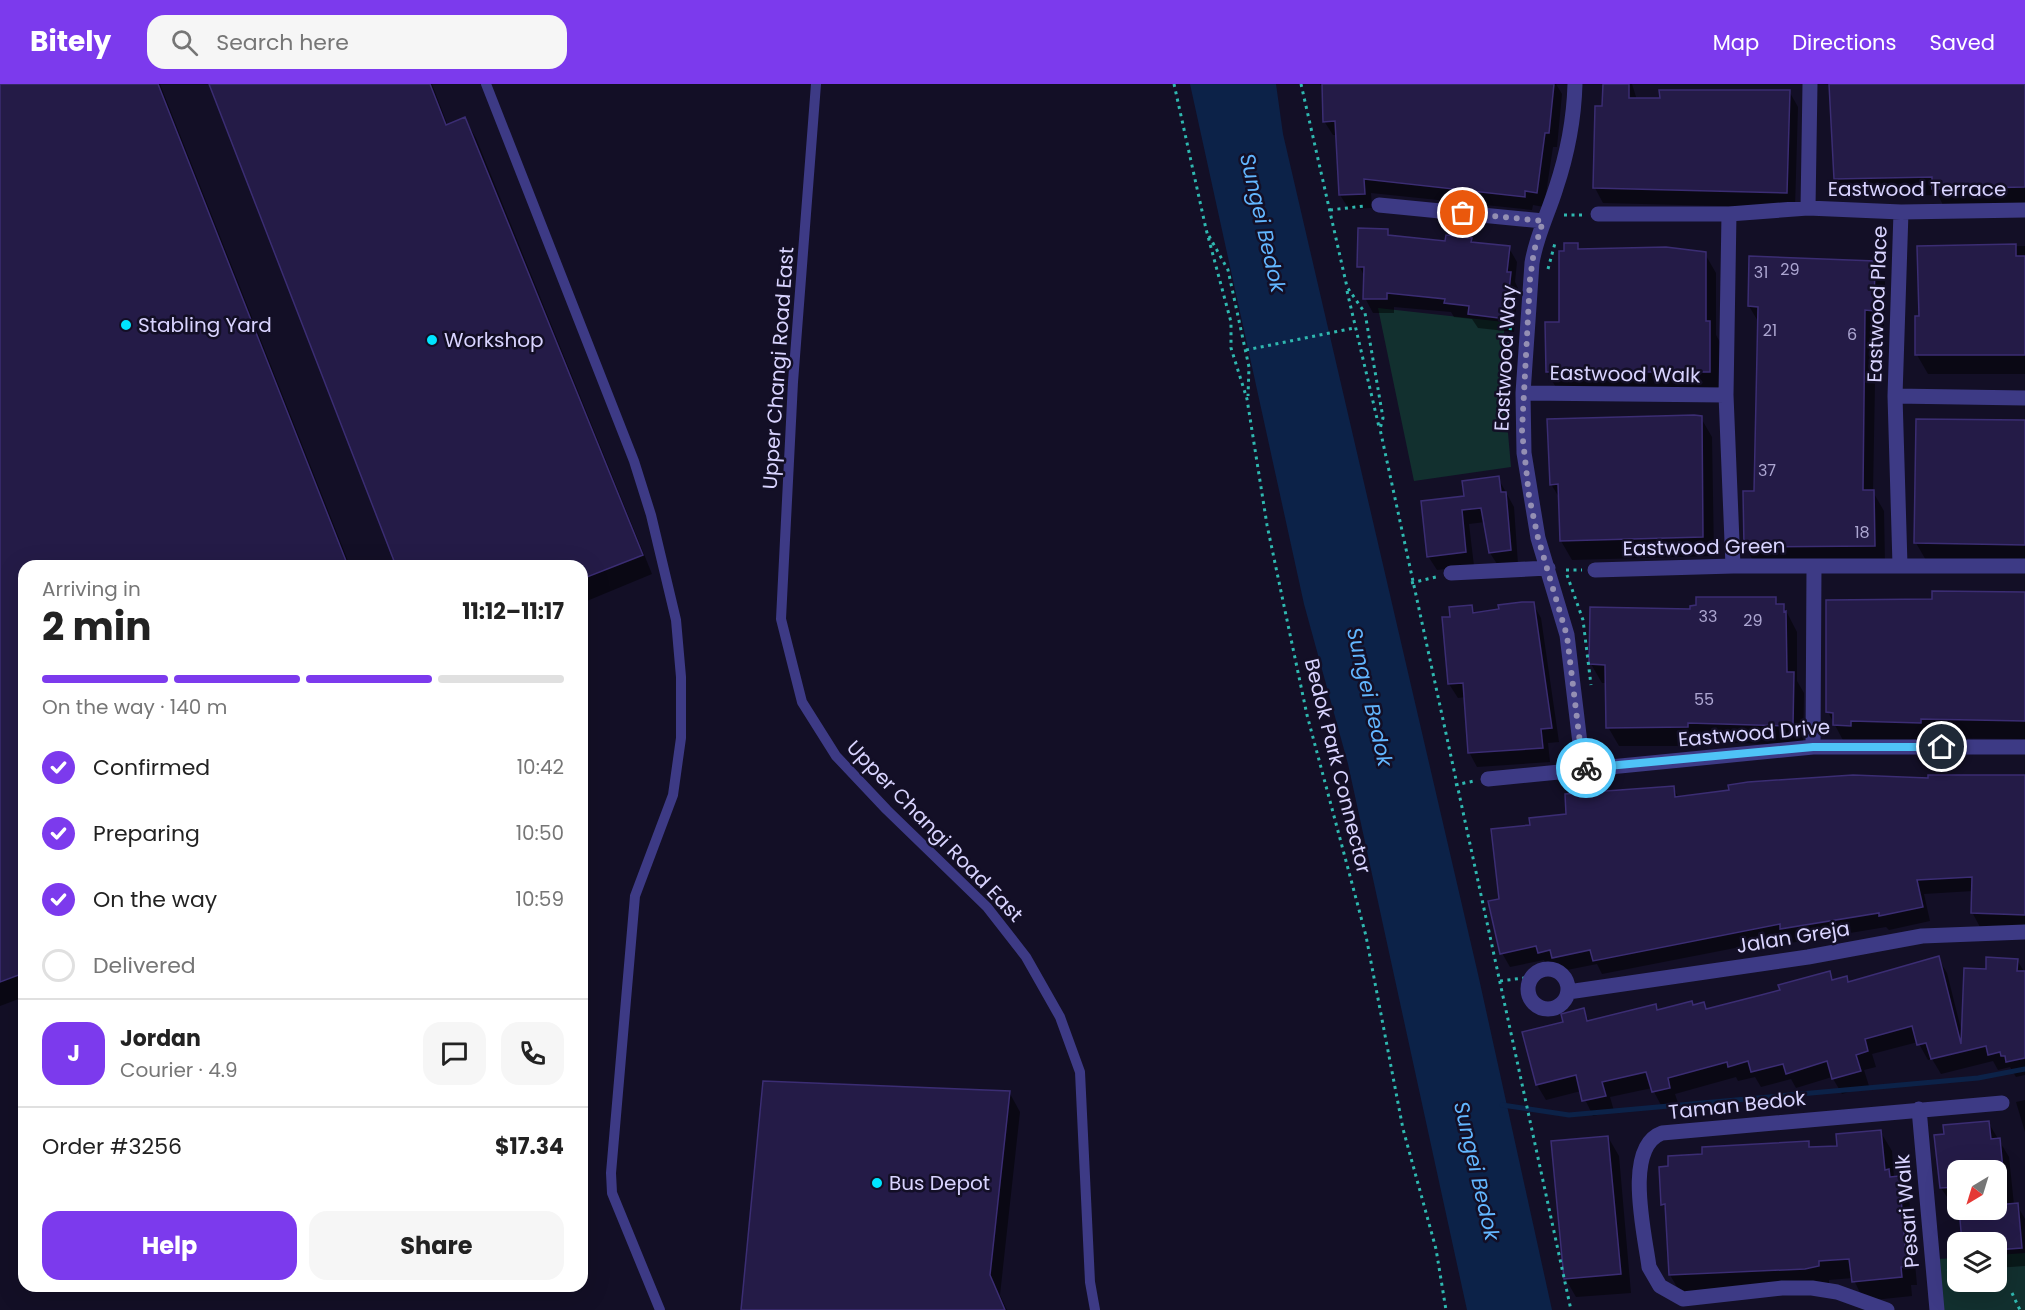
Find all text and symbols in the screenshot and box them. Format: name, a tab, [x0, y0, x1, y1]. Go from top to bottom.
search box	[147, 15, 567, 69]
text: Bitely	[30, 22, 111, 61]
icon: search	[168, 26, 201, 59]
text: Search here	[216, 27, 349, 58]
text: Map	[1713, 28, 1759, 57]
text: Directions	[1792, 28, 1896, 57]
text: Saved	[1929, 28, 1995, 57]
water label: Sungei Bedok	[1233, 151, 1293, 297]
street label: Eastwood Terrace	[1828, 175, 2006, 203]
pin	[1437, 187, 1488, 238]
icon: bag	[1446, 196, 1479, 229]
street label: Eastwood Place	[1860, 225, 1894, 383]
street label: Upper Changi Road East	[756, 246, 800, 490]
house number: 29	[1780, 258, 1800, 281]
house number: 31	[1754, 261, 1768, 284]
street label: Eastwood Way	[1487, 284, 1523, 432]
place label: Stabling Yard	[138, 311, 272, 339]
marker: Stabling Yard	[119, 318, 133, 332]
house number: 21	[1763, 319, 1777, 342]
house number: 6	[1847, 323, 1857, 346]
place label: Workshop	[444, 326, 544, 354]
marker: Workshop	[425, 333, 439, 347]
street label: Eastwood Walk	[1549, 359, 1701, 389]
house number: 37	[1758, 459, 1776, 482]
house number: 18	[1854, 521, 1870, 544]
street label: Eastwood Green	[1622, 532, 1786, 562]
text: Arriving in	[42, 575, 141, 603]
text: 11:12–11:17	[462, 596, 564, 627]
text: 2 min	[42, 599, 152, 654]
house number: 33	[1699, 605, 1717, 628]
house number: 29	[1743, 609, 1763, 632]
water label: Sungei Bedok	[1340, 625, 1400, 771]
street label: Bedok Park Connector	[1298, 656, 1378, 876]
house number: 55	[1694, 688, 1714, 711]
text: On the way · 140 m	[42, 693, 227, 721]
street label: Eastwood Drive	[1677, 712, 1831, 754]
pin	[1916, 721, 1967, 772]
icon: home	[1925, 730, 1958, 763]
street label: Upper Changi Road East	[841, 734, 1029, 928]
courier	[1556, 738, 1616, 798]
icon: check	[42, 751, 75, 784]
text: Confirmed	[93, 752, 210, 783]
icon: bike	[1570, 752, 1603, 785]
text: 10:42	[517, 753, 564, 781]
icon: check	[42, 817, 75, 850]
text: Preparing	[93, 818, 200, 849]
text: 10:50	[516, 819, 564, 847]
icon: check	[42, 883, 75, 916]
text: On the way	[93, 884, 217, 915]
text: 10:59	[516, 885, 564, 913]
street label: Jalan Greja	[1734, 914, 1852, 960]
text: Delivered	[93, 950, 196, 981]
button: chat	[423, 1022, 486, 1085]
button: phone	[501, 1022, 564, 1085]
text: Jordan	[120, 1023, 201, 1054]
text: J	[67, 1038, 80, 1069]
text: Courier · 4.9	[120, 1056, 238, 1084]
street label: Taman Bedok	[1667, 1084, 1808, 1126]
water label: Sungei Bedok	[1447, 1099, 1507, 1245]
text: Order #3256	[42, 1131, 182, 1162]
text: $17.34	[495, 1131, 564, 1162]
street label: Pesari Walk	[1888, 1152, 1926, 1269]
north arrow	[1947, 1160, 2007, 1220]
map controls	[1947, 1160, 2007, 1292]
place label: Bus Depot	[889, 1169, 990, 1197]
marker: Bus Depot	[870, 1176, 884, 1190]
button: Help	[42, 1211, 297, 1280]
button: Share	[309, 1211, 564, 1280]
button: layers	[1947, 1232, 2007, 1292]

